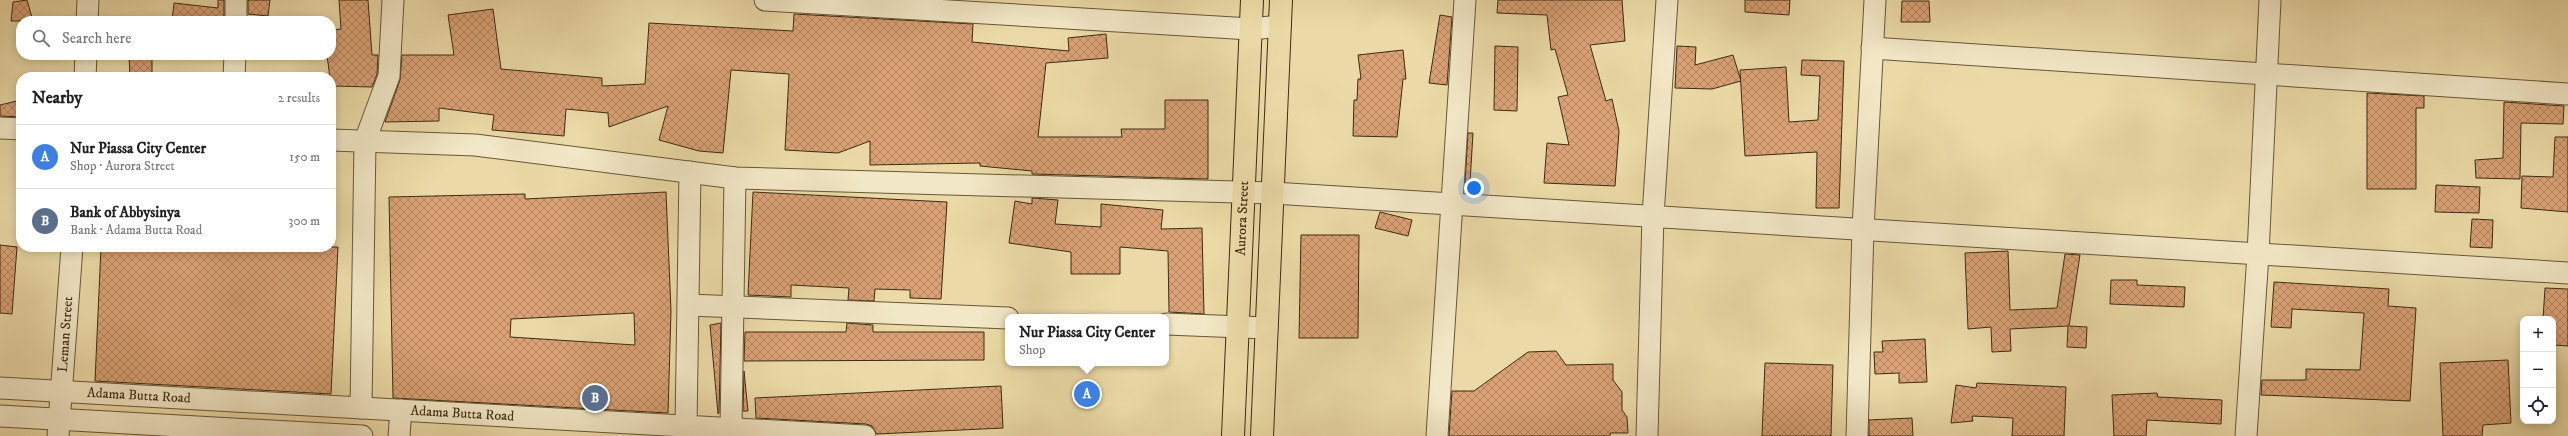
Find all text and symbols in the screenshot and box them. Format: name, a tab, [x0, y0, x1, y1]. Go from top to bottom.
search box	[16, 16, 336, 60]
icon: search	[30, 27, 52, 49]
text: Search here	[62, 29, 131, 48]
text: Nearby	[32, 87, 82, 109]
text: 2 results	[278, 90, 320, 106]
text: Nur Piassa City Center	[70, 139, 206, 158]
text: A	[41, 149, 49, 165]
text: 150 m	[289, 149, 320, 165]
text: Shop · Aurora Street	[70, 158, 175, 174]
your location	[1464, 178, 1484, 198]
street label: Aurora Street	[1232, 180, 1253, 256]
text: Bank of Abbysinya	[70, 203, 180, 222]
text: B	[41, 213, 49, 229]
text: 300 m	[289, 213, 320, 229]
text: Bank · Adama Butta Road	[70, 222, 202, 238]
street label: Leman Street	[54, 295, 77, 373]
popup	[1005, 314, 1169, 366]
map controls	[2520, 316, 2556, 424]
button: +	[2520, 316, 2556, 352]
text: Nur Piassa City Center	[1019, 323, 1155, 342]
text: Shop	[1019, 342, 1045, 358]
button: −	[2520, 352, 2556, 388]
pin: A	[1074, 379, 1100, 409]
pin: B	[582, 383, 608, 413]
street label: Adama Butta Road	[86, 384, 191, 408]
button: locate	[2520, 388, 2556, 424]
street label: Adama Butta Road	[410, 402, 515, 426]

